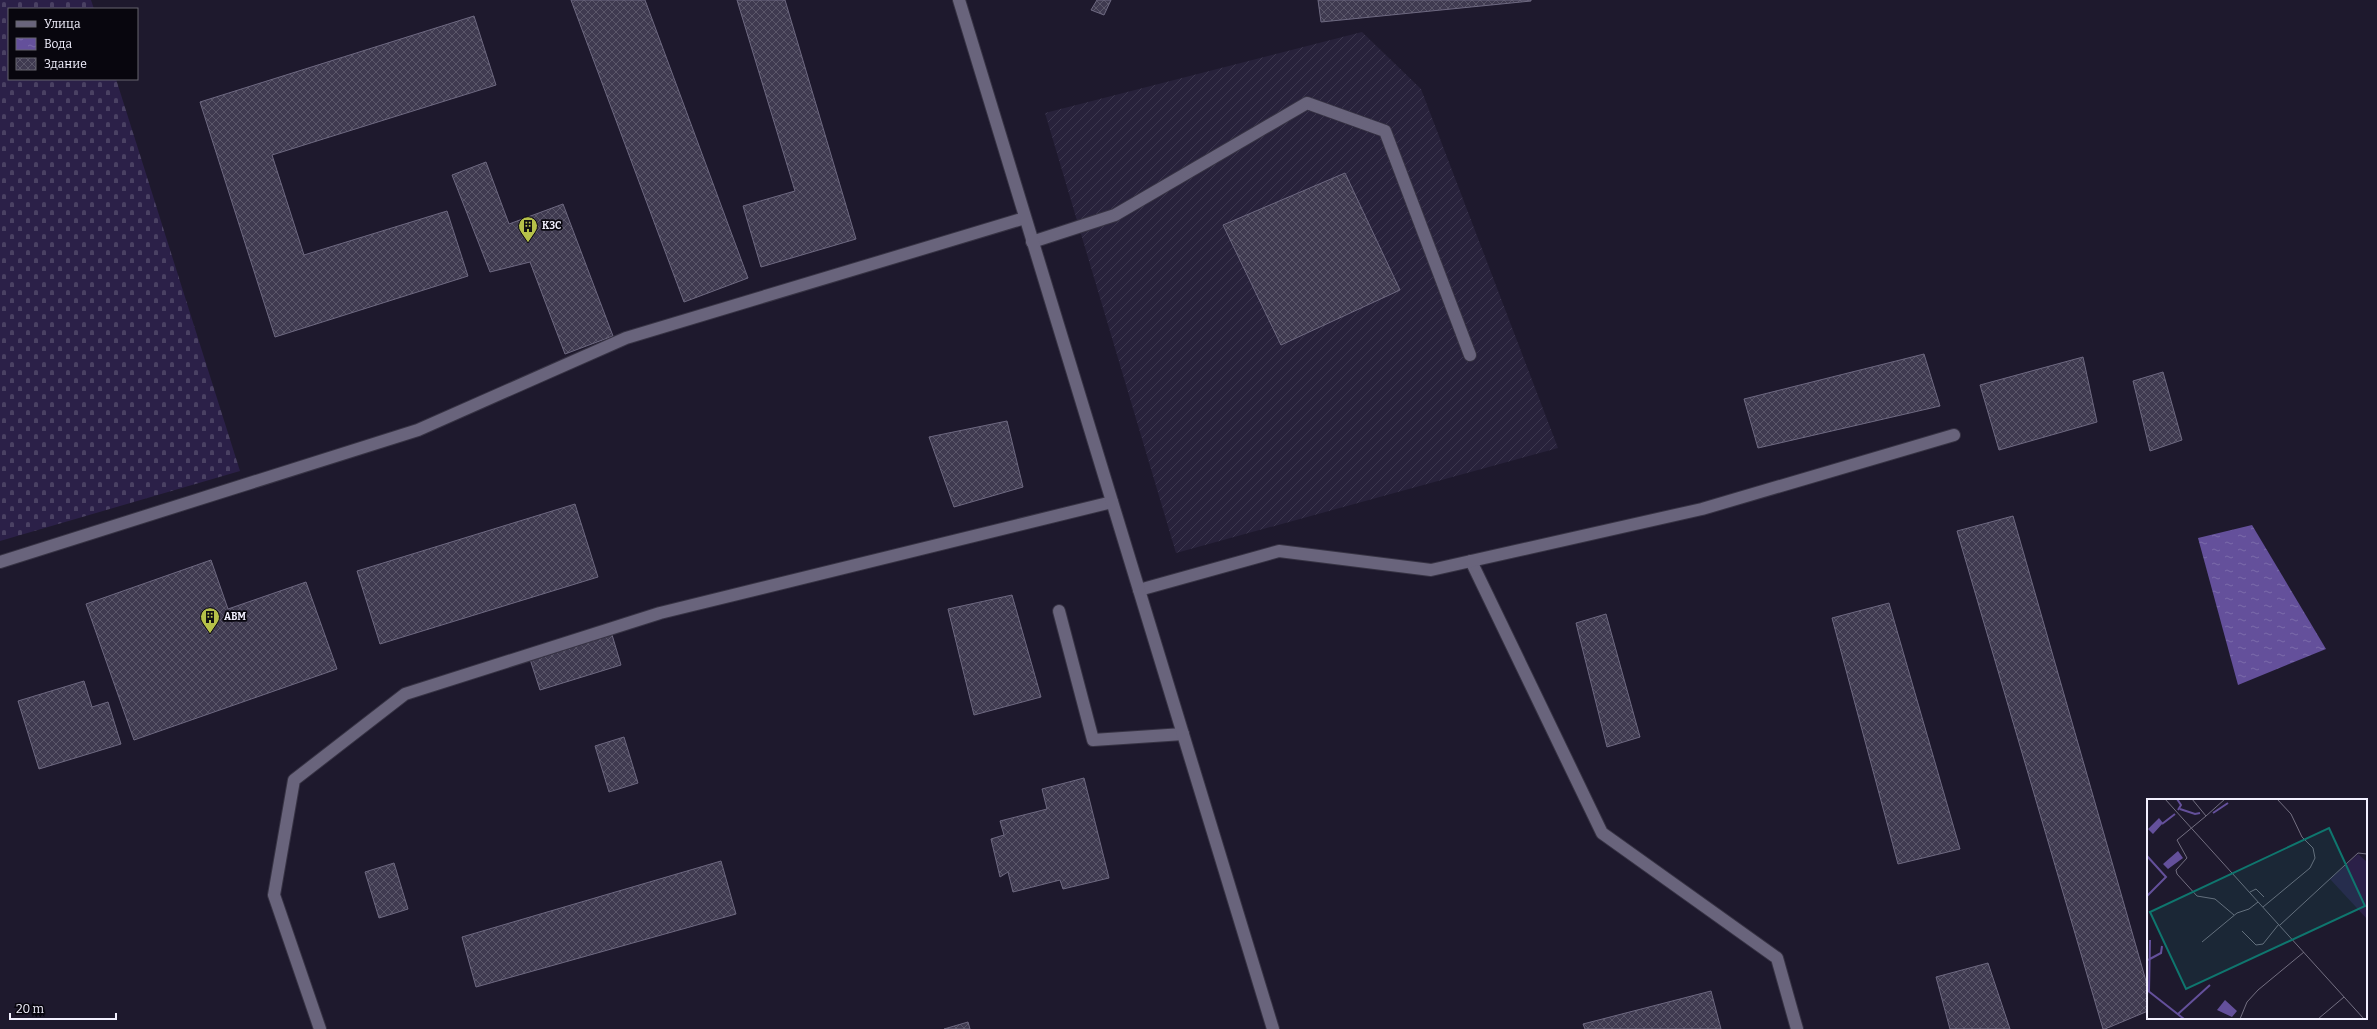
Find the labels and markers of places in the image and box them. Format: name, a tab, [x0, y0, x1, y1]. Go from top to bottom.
building icon: КЗС	[517, 215, 539, 243]
place label: КЗС	[542, 220, 561, 232]
building icon: АВМ	[199, 606, 221, 634]
place label: АВМ	[224, 611, 246, 623]

